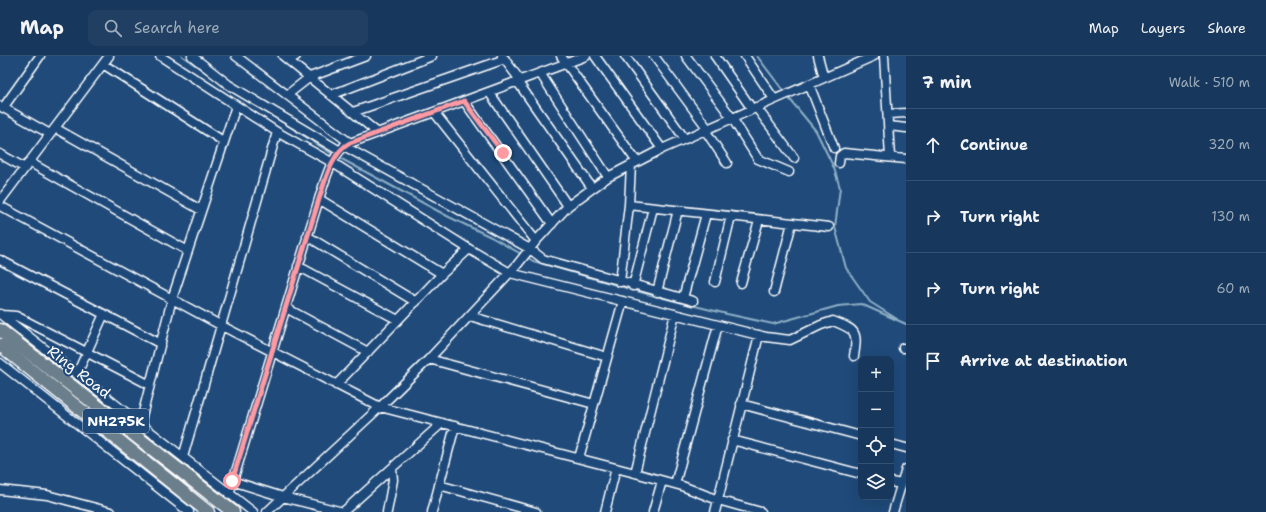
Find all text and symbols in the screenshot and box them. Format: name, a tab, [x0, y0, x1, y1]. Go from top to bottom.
search box	[88, 10, 368, 46]
text: Map	[20, 15, 64, 40]
icon: search	[102, 17, 124, 39]
text: Search here	[134, 18, 220, 38]
text: Map	[1089, 19, 1119, 37]
text: Layers	[1141, 19, 1185, 37]
text: Share	[1207, 19, 1246, 37]
text: 7 min	[922, 71, 972, 93]
text: Walk · 510 m	[1169, 74, 1250, 91]
icon: ahead	[922, 134, 944, 156]
text: Continue	[960, 135, 1028, 155]
text: 320 m	[1208, 136, 1250, 153]
route end	[494, 144, 512, 162]
icon: right	[922, 206, 944, 228]
text: Turn right	[960, 207, 1040, 227]
text: 130 m	[1212, 208, 1250, 225]
icon: right	[922, 278, 944, 300]
text: Turn right	[960, 279, 1040, 299]
text: 60 m	[1217, 280, 1250, 297]
street label: Ring Road	[43, 341, 115, 403]
icon: arrive	[922, 350, 944, 372]
text: Arrive at destination	[960, 351, 1128, 371]
map controls	[858, 356, 894, 500]
button: +	[858, 356, 894, 392]
button: −	[858, 392, 894, 428]
road number: NH275K	[83, 409, 149, 433]
button: locate	[858, 428, 894, 464]
button: layers	[858, 464, 894, 500]
route start	[223, 472, 241, 490]

